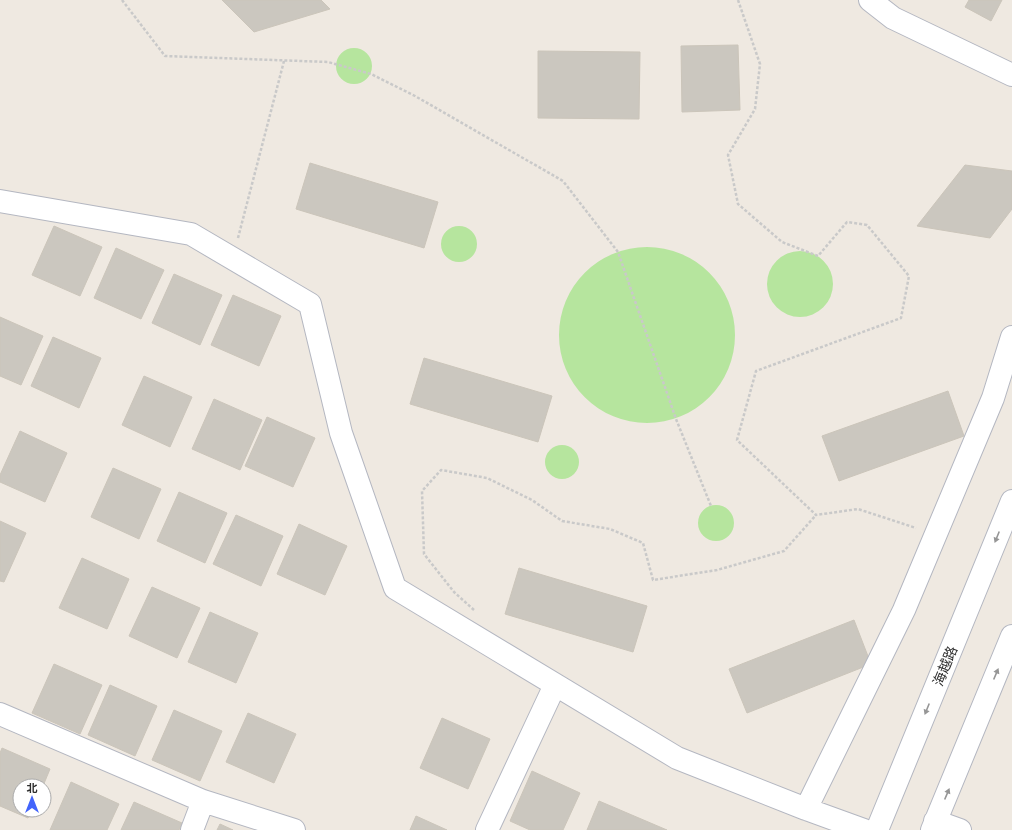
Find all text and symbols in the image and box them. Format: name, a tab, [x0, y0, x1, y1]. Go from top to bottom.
one-way arrow	[994, 532, 1000, 544]
street label: 海越路	[930, 644, 960, 688]
one-way arrow	[994, 667, 1000, 679]
one-way arrow	[923, 704, 929, 716]
north arrow	[12, 778, 52, 818]
text: 北	[27, 782, 38, 794]
one-way arrow	[944, 787, 950, 799]

